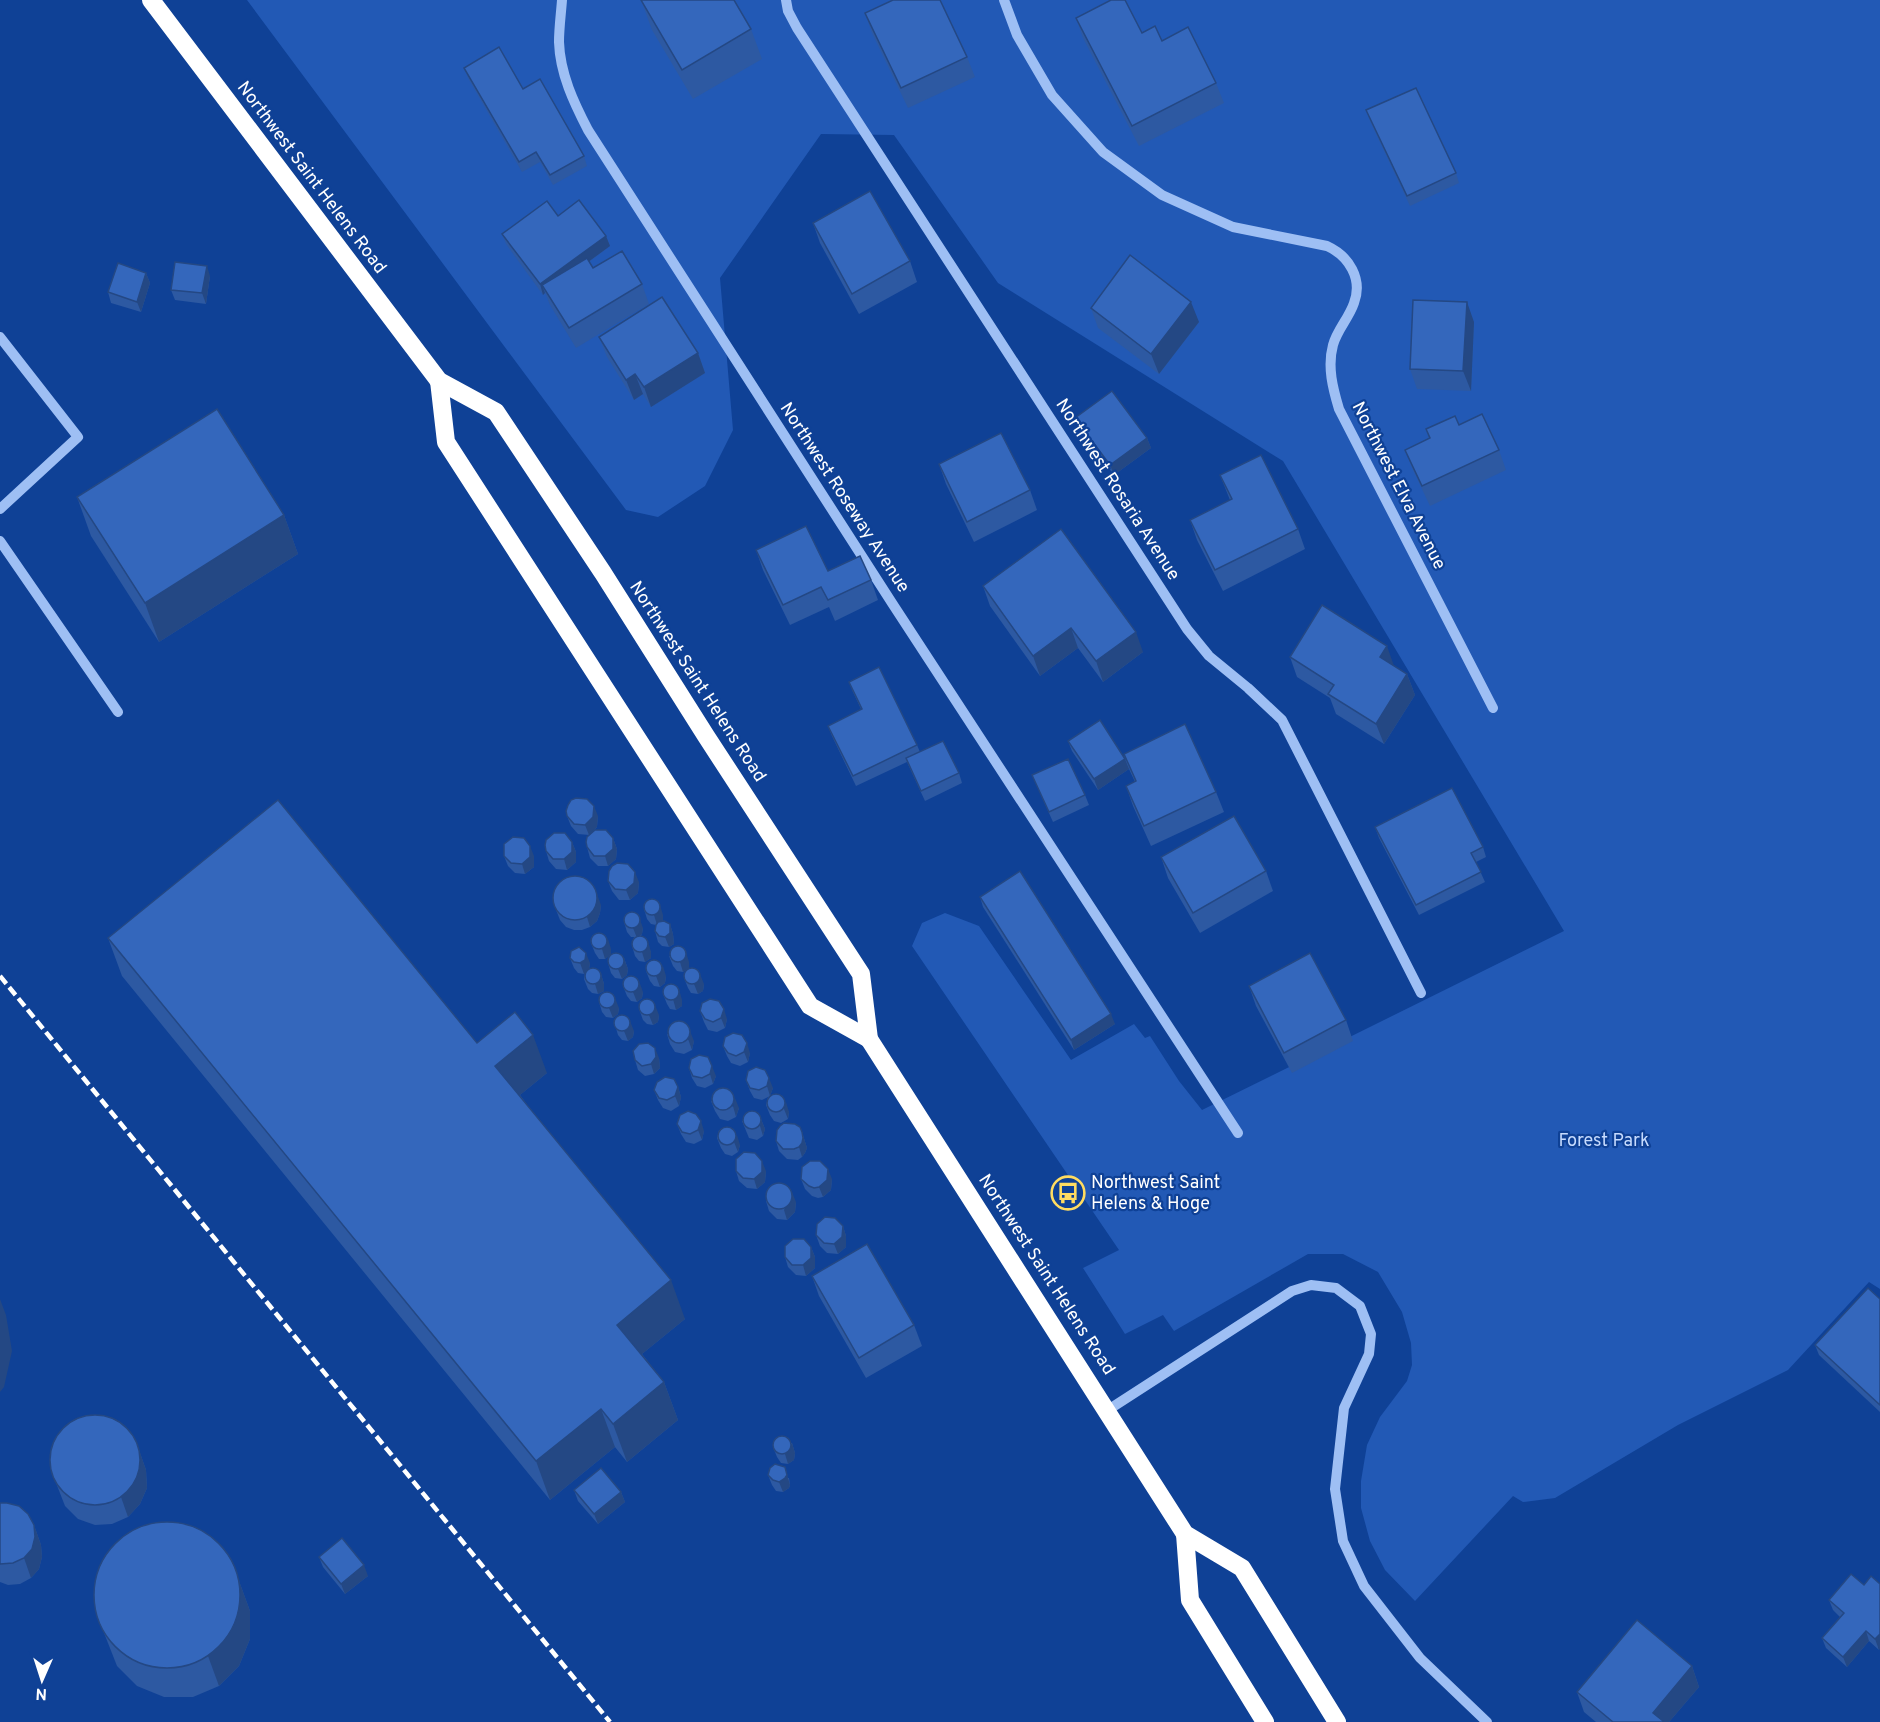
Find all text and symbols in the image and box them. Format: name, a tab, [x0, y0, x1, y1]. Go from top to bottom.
street label: Northwest Saint Helens Road	[231, 77, 391, 279]
street label: Northwest Rosaria Avenue	[1050, 395, 1184, 585]
street label: Northwest Roseway Avenue	[774, 398, 914, 598]
street label: Northwest Elva Avenue	[1346, 398, 1450, 574]
street label: Northwest Saint Helens Road	[623, 577, 771, 787]
park label: Forest Park	[1558, 1130, 1650, 1153]
street label: Northwest Saint Helens Road	[972, 1170, 1120, 1380]
place label: Northwest Saint Helens & Hoge	[1091, 1172, 1220, 1216]
bus stop icon: Northwest Saint Helens & Hoge	[1050, 1175, 1086, 1211]
north arrow	[12, 1650, 72, 1710]
text: N	[35, 1683, 48, 1703]

